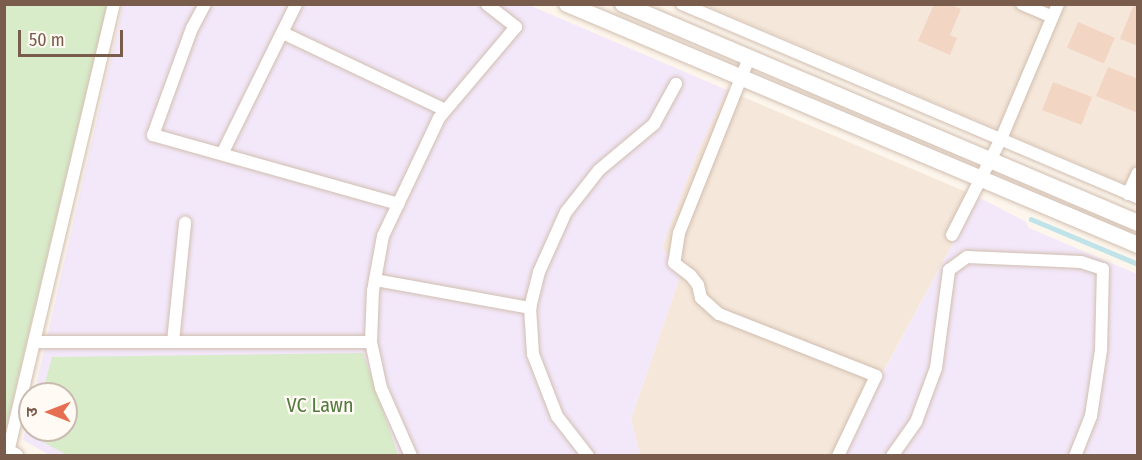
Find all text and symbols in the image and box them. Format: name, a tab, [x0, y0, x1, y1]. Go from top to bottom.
scale bar	[21, 18, 126, 56]
text: 50 m	[29, 29, 65, 51]
north arrow	[18, 382, 78, 442]
park label: VC Lawn	[287, 393, 353, 417]
text: उ	[22, 407, 41, 417]

